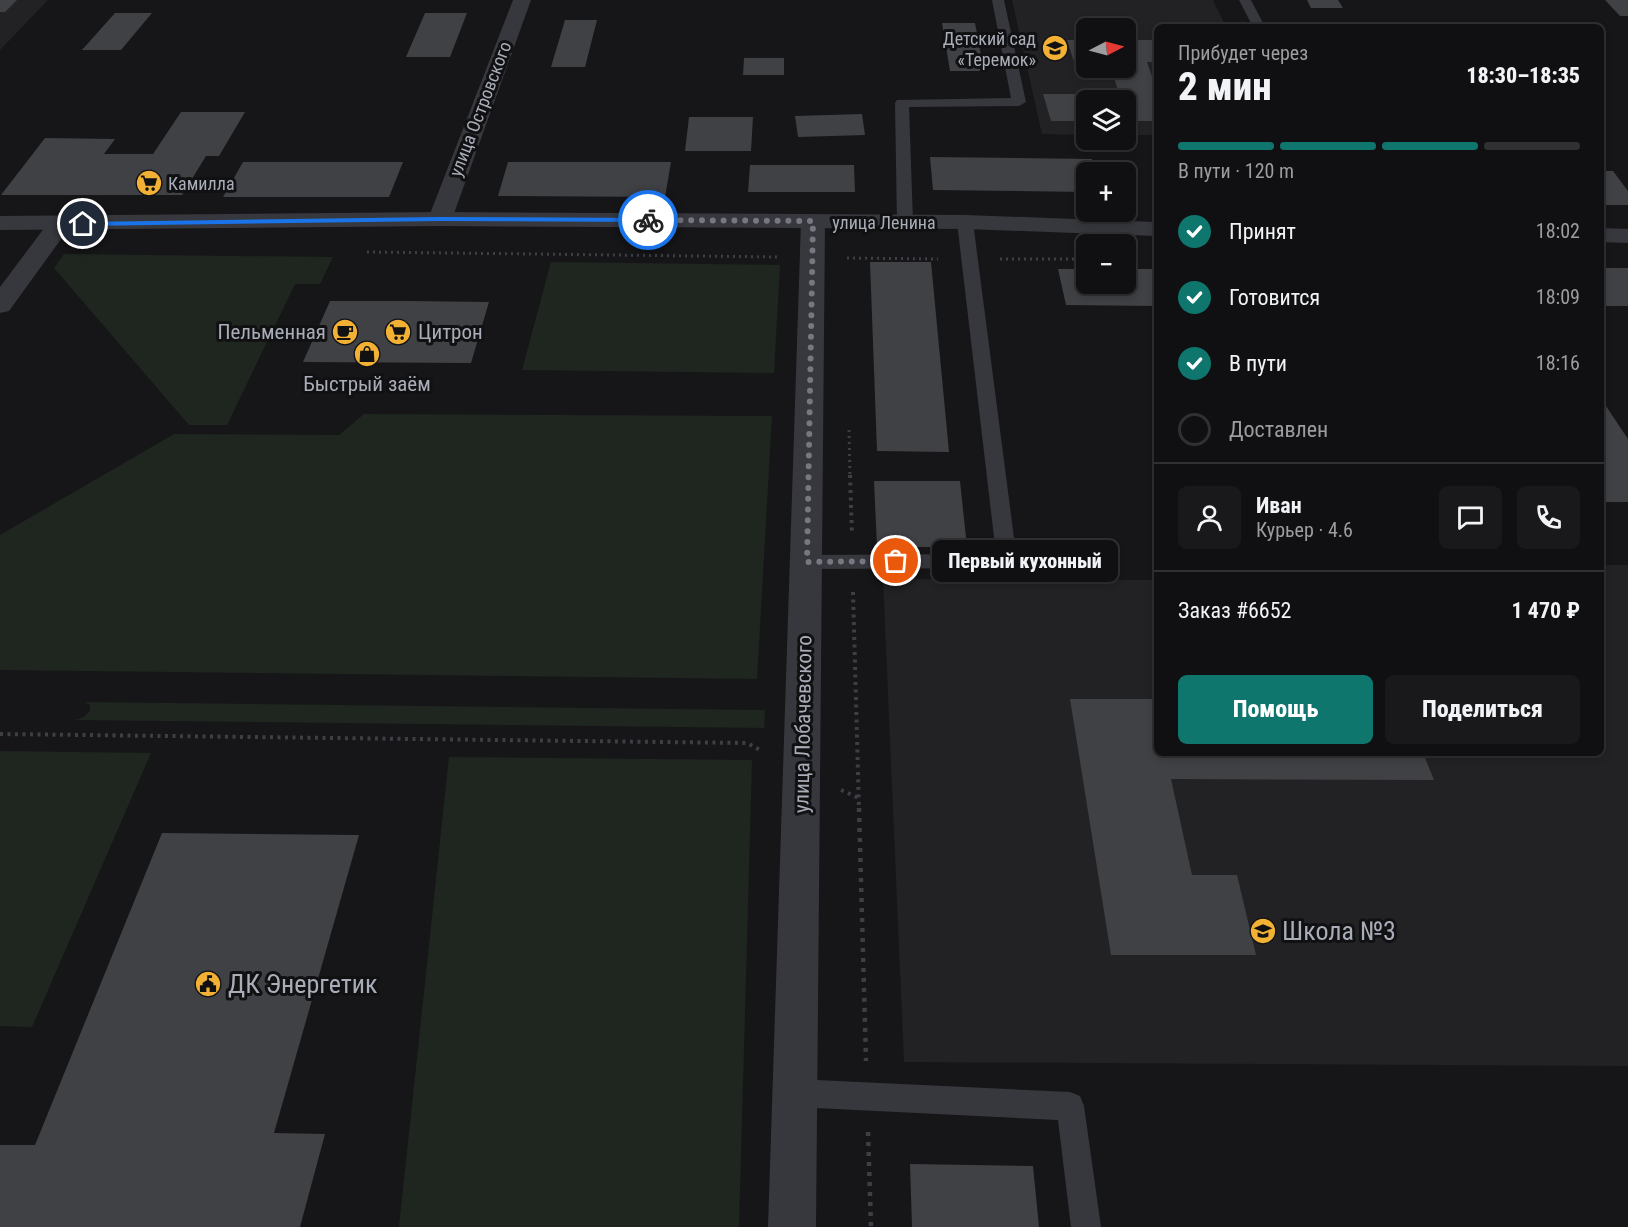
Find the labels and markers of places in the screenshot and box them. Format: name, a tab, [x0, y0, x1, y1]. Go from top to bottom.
place label: Детский сад «Теремок»	[943, 28, 1036, 70]
school or university icon: Детский сад «Теремок»	[1040, 33, 1070, 63]
supermarket icon: Камилла	[134, 168, 164, 198]
place label: Камилла	[168, 173, 235, 194]
pin	[57, 198, 108, 249]
cafe icon: Пельменная	[330, 317, 360, 347]
supermarket icon: Цитрон	[383, 317, 413, 347]
place label: Пельменная	[217, 320, 326, 344]
place label: Цитрон	[418, 320, 483, 344]
shop icon: Быстрый заём	[352, 339, 382, 369]
place label: Быстрый заём	[303, 372, 431, 396]
pin	[870, 535, 921, 586]
callout: Первый кухонный	[932, 540, 1118, 582]
school or university icon: Школа №3	[1248, 916, 1278, 946]
place label: Школа №3	[1282, 916, 1396, 946]
public building icon: ДК Энергетик	[193, 969, 223, 999]
place label: ДК Энергетик	[228, 969, 378, 999]

